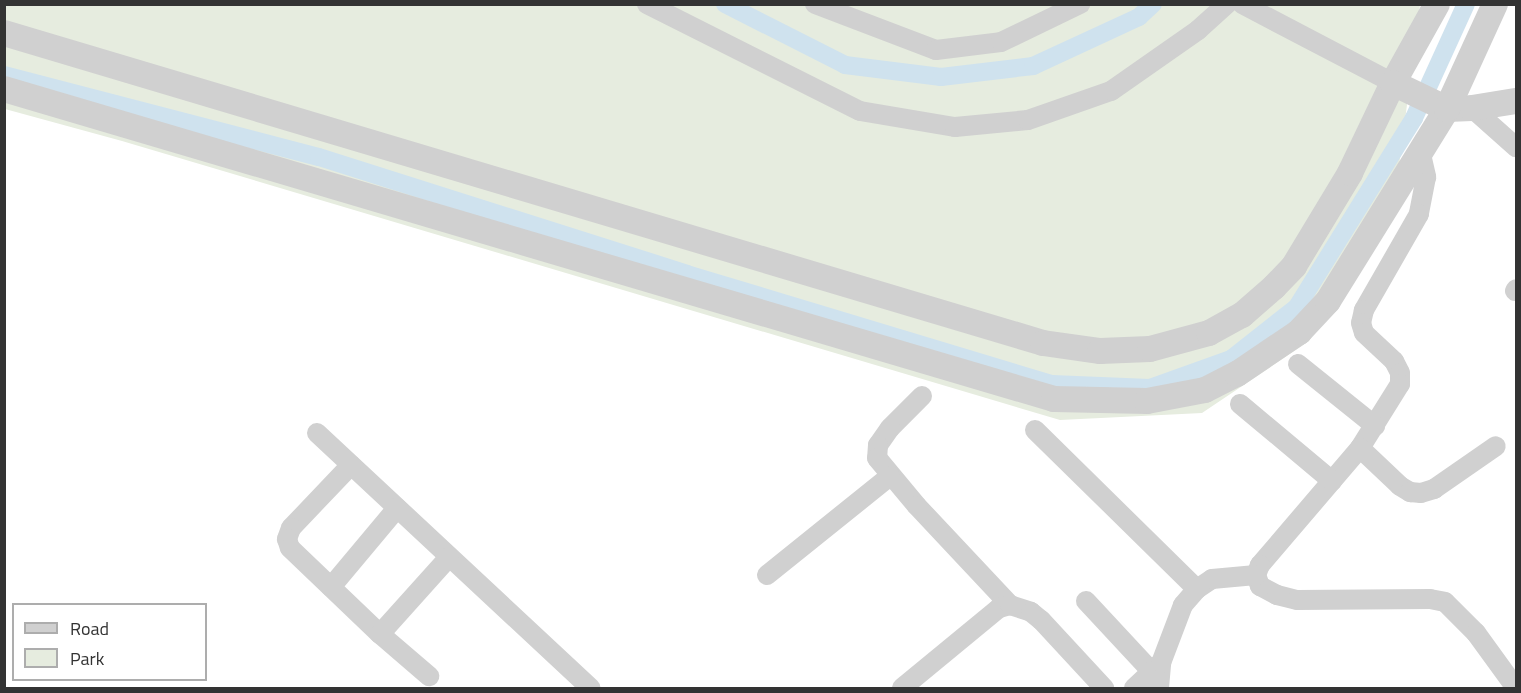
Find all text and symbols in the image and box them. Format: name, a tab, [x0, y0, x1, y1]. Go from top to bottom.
legend	[12, 603, 207, 681]
text: Road	[70, 615, 109, 642]
text: Park	[70, 645, 104, 672]

